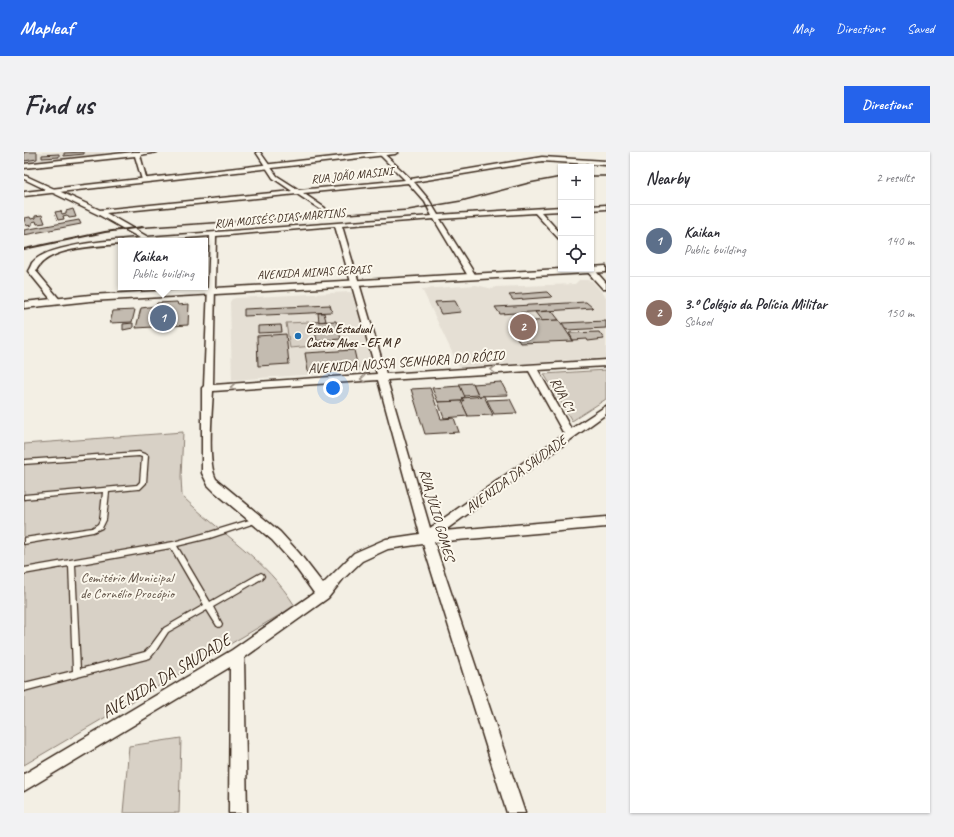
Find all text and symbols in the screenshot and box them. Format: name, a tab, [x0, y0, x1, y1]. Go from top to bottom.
text: Mapleaf	[20, 16, 73, 40]
text: Map	[793, 20, 814, 37]
text: Directions	[836, 20, 885, 37]
text: Saved	[907, 20, 934, 37]
button: Directions	[844, 86, 930, 123]
text: Find us	[24, 87, 94, 122]
street label: RUA JOÃO MASINI	[310, 162, 397, 187]
map controls	[558, 164, 594, 272]
button: +	[558, 164, 594, 200]
text: Nearby	[646, 168, 689, 189]
text: 2 results	[876, 170, 914, 186]
button: −	[558, 200, 594, 236]
street label: RUA MOISÉS DIAS MARTINS	[214, 204, 348, 232]
text: Kaikan	[684, 223, 719, 242]
text: 1	[656, 233, 662, 249]
text: 140 m	[886, 233, 914, 249]
button: locate	[558, 236, 594, 272]
popup	[118, 238, 208, 290]
text: Public building	[684, 242, 746, 258]
text: Kaikan	[132, 247, 168, 266]
street label: AVENIDA MINAS GERAIS	[257, 261, 374, 283]
text: Public building	[132, 266, 194, 282]
text: 3.º Colégio da Polícia Militar	[684, 295, 827, 314]
pin: 1	[150, 303, 176, 333]
text: 2	[656, 305, 662, 321]
text: 150 m	[886, 305, 914, 321]
pin: 2	[510, 312, 536, 342]
text: School	[684, 314, 712, 330]
place label: Escola Estadual Castro Alves - EF M P	[306, 321, 402, 351]
marker: Escola Estadual Castro Alves - EF M P	[293, 331, 303, 341]
street label: AVENIDA NOSSA SENHORA DO RÓCIO	[308, 347, 507, 377]
one-way arrow	[490, 366, 496, 375]
one-way arrow	[360, 375, 366, 383]
street label: RUA C1	[546, 375, 580, 416]
your location	[323, 378, 343, 398]
one-way arrow	[230, 382, 236, 391]
street label: AVENIDA DA SAUDADE	[462, 430, 572, 516]
street label: RUA JÚLIO GOMES	[416, 467, 459, 566]
park label: Cemitério Municipal de Cornélio Procópio	[80, 569, 176, 602]
street label: AVENIDA DA SAUDADE	[98, 628, 237, 723]

